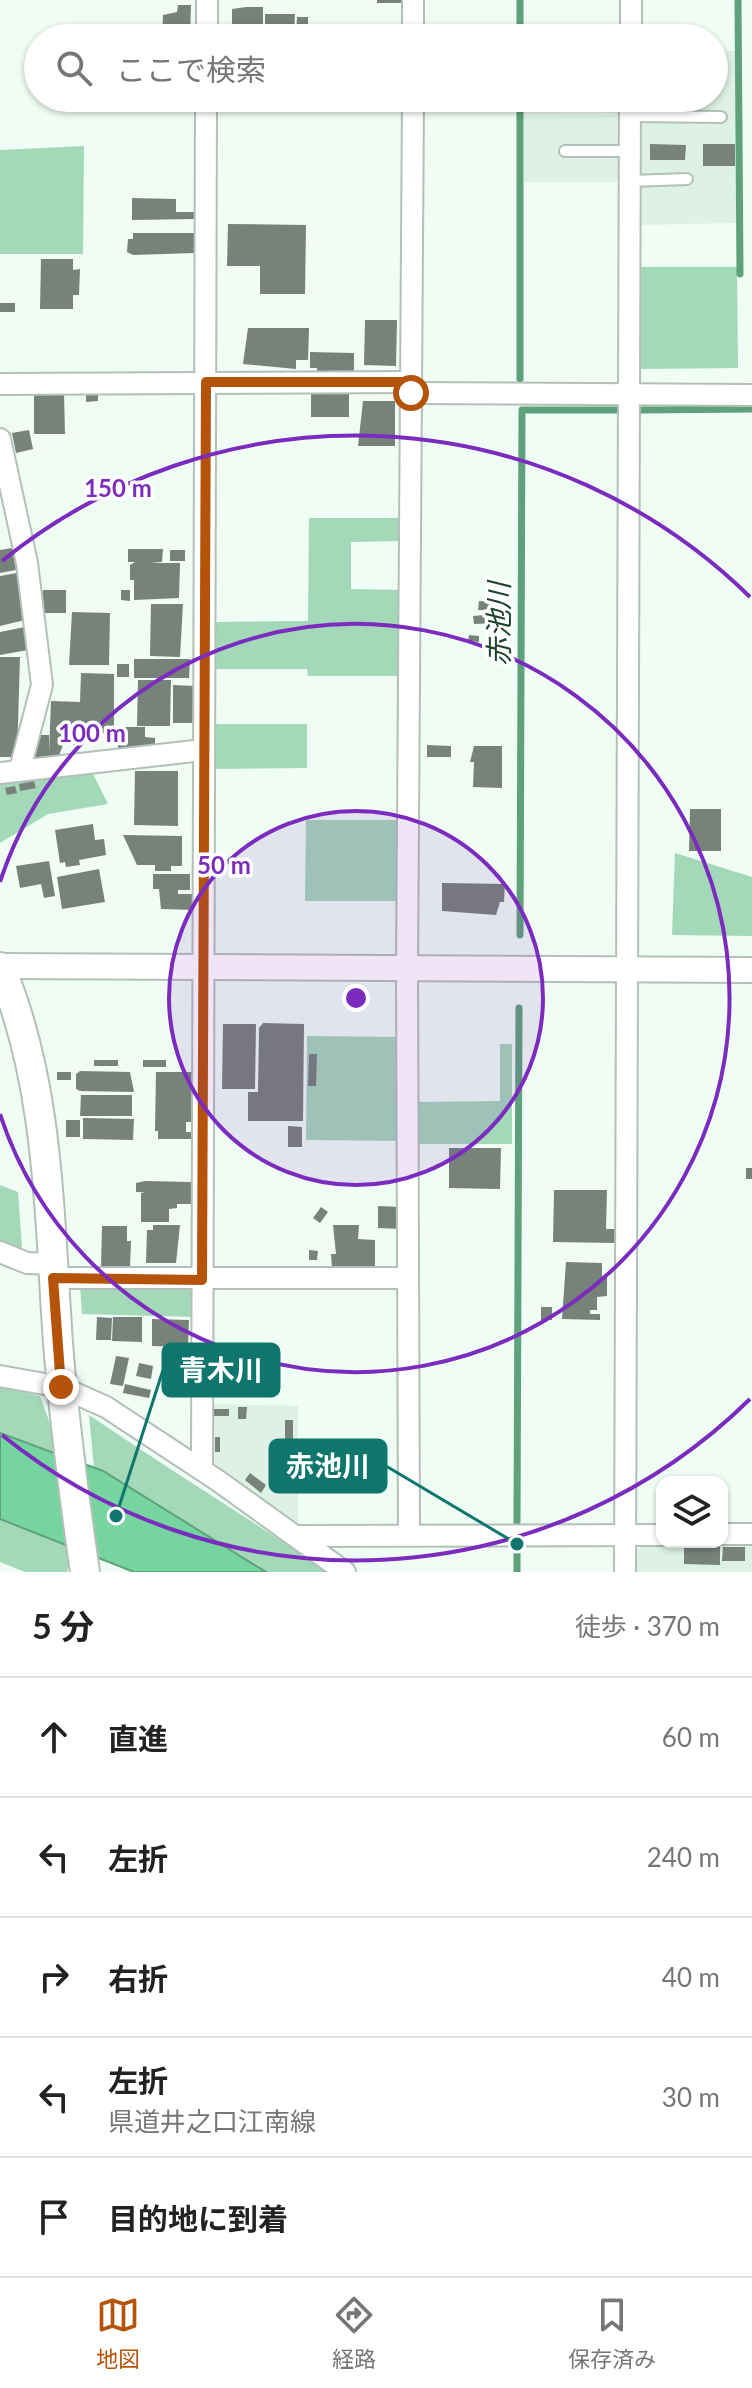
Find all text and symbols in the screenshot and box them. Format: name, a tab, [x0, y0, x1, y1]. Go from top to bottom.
search box	[24, 24, 728, 112]
icon: search	[52, 46, 96, 90]
text: ここで検索	[116, 51, 266, 87]
route start	[393, 375, 429, 411]
text: 150 m	[84, 473, 152, 502]
water label: 赤池川	[481, 579, 515, 666]
text: 100 m	[58, 718, 126, 747]
text: 50 m	[197, 850, 251, 879]
centre of rings	[342, 984, 370, 1012]
callout: 青木川	[163, 1344, 279, 1396]
text: 青木川	[179, 1352, 263, 1386]
route end	[43, 1369, 79, 1405]
callout: 赤池川	[270, 1440, 386, 1492]
text: 赤池川	[286, 1448, 370, 1482]
map controls	[656, 1476, 728, 1548]
button: layers	[656, 1476, 728, 1548]
text: 5 分	[32, 1605, 94, 1646]
text: 徒歩 · 370 m	[575, 1610, 720, 1642]
icon: ahead	[32, 1715, 76, 1759]
text: 直進	[108, 1720, 168, 1756]
text: 60 m	[662, 1721, 720, 1753]
icon: left	[32, 1835, 76, 1879]
text: 左折	[108, 1840, 168, 1876]
text: 240 m	[647, 1841, 720, 1873]
icon: right	[32, 1955, 76, 1999]
text: 右折	[108, 1960, 168, 1996]
text: 40 m	[662, 1961, 720, 1993]
text: 左折	[108, 2062, 168, 2098]
icon: left	[32, 2075, 76, 2119]
text: 30 m	[662, 2081, 720, 2113]
text: 県道井之口江南線	[108, 2105, 316, 2137]
icon: arrive	[32, 2195, 76, 2239]
text: 目的地に到着	[108, 2200, 288, 2236]
tab: 地図	[96, 2293, 140, 2373]
tab: 経路	[332, 2293, 376, 2373]
tab: 保存済み	[568, 2293, 656, 2373]

